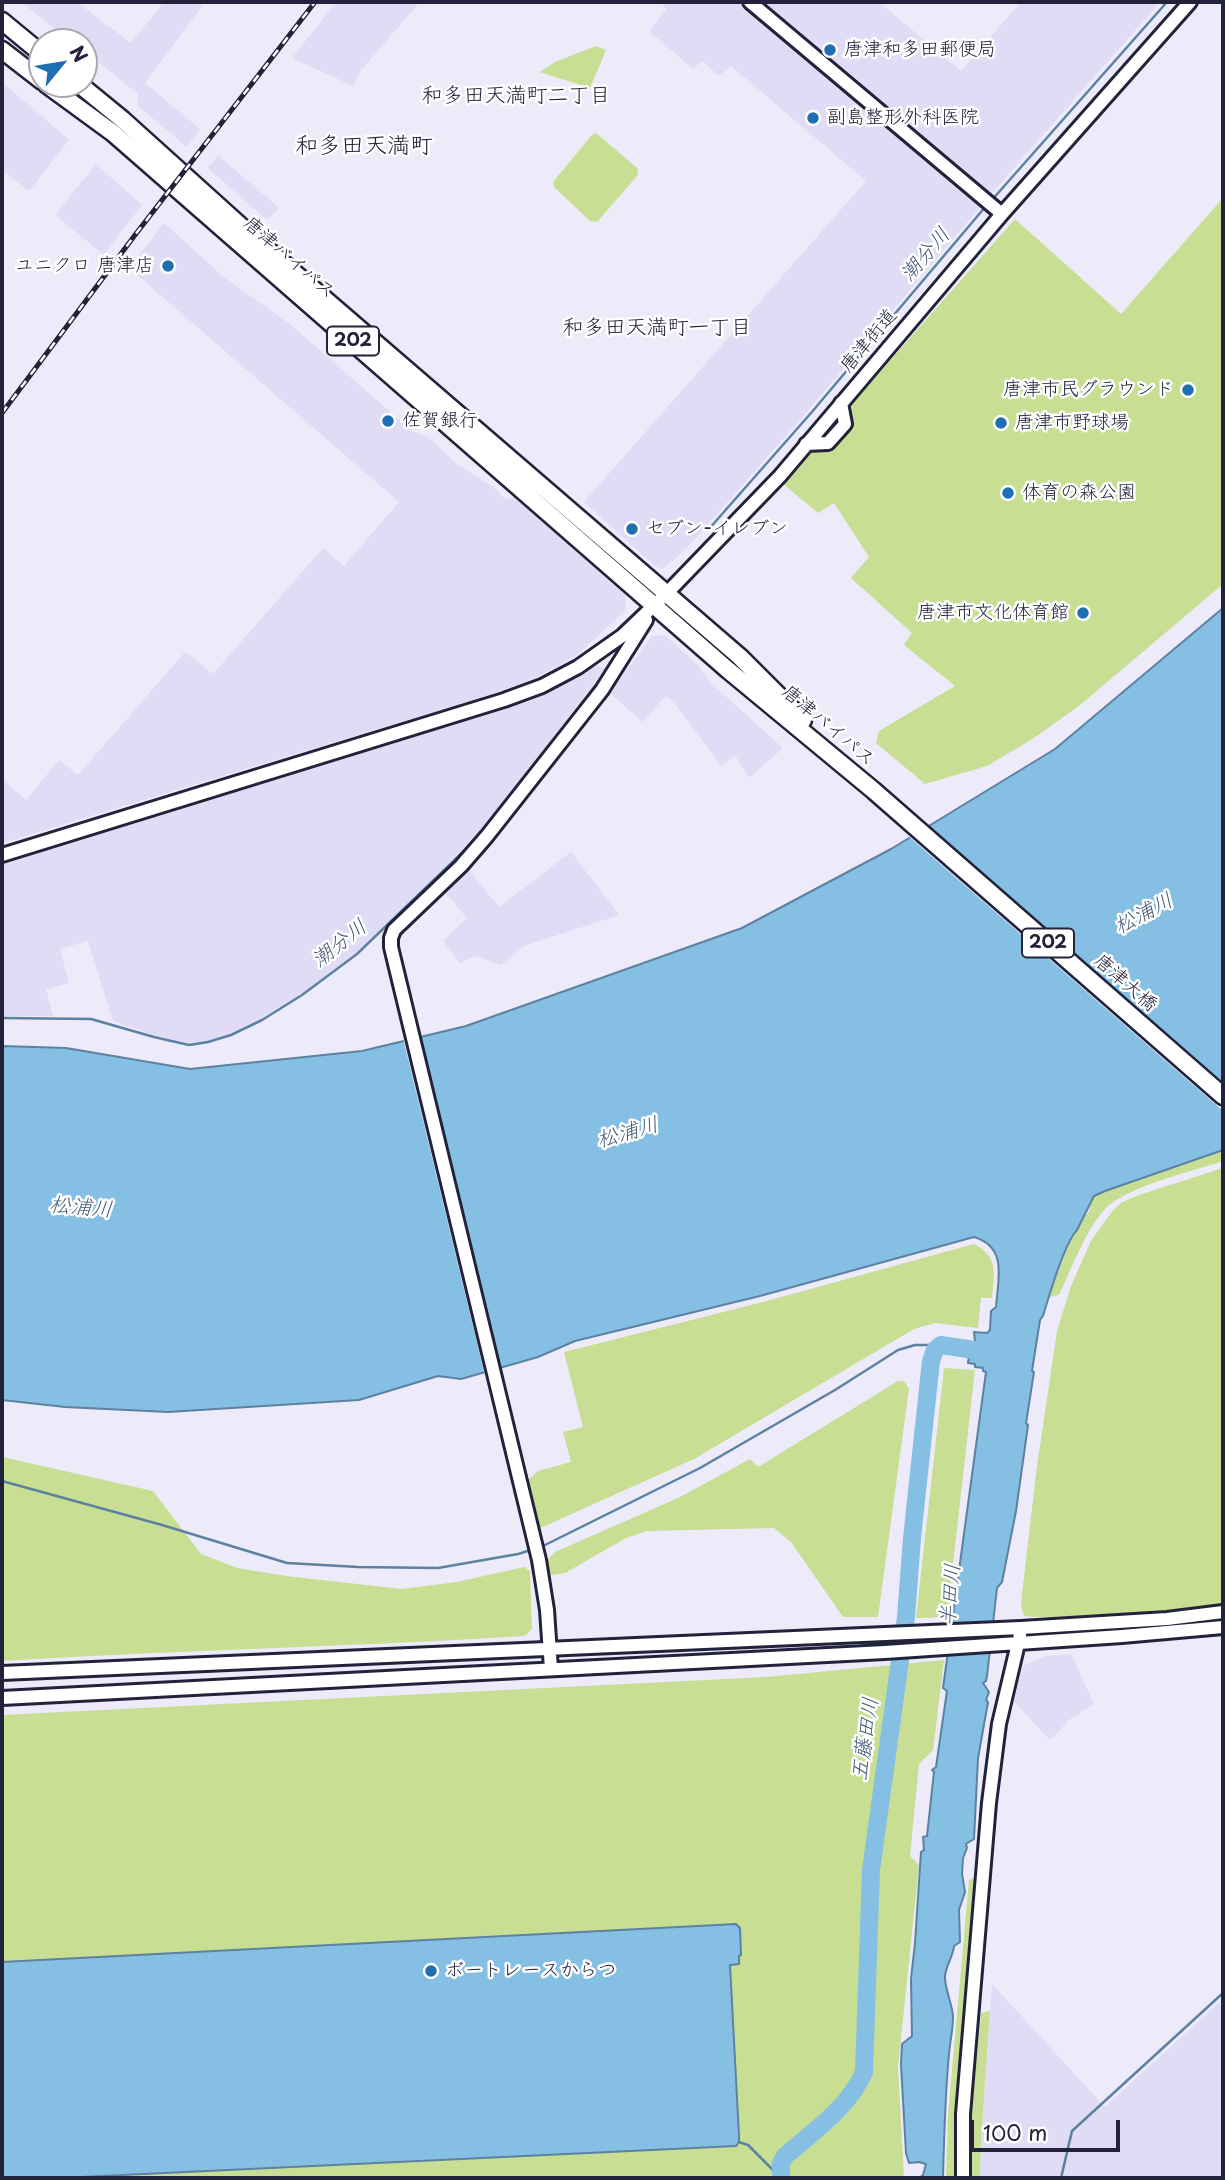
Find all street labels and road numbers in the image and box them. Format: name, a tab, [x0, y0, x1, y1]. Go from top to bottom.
street label: 唐津バイパス	[239, 212, 339, 304]
street label: 唐津街道	[836, 305, 902, 377]
road number: 202	[327, 326, 379, 356]
street label: 唐津バイパス	[777, 681, 879, 771]
road number: 202	[1022, 928, 1074, 958]
street label: 唐津大橋	[1089, 949, 1161, 1017]

